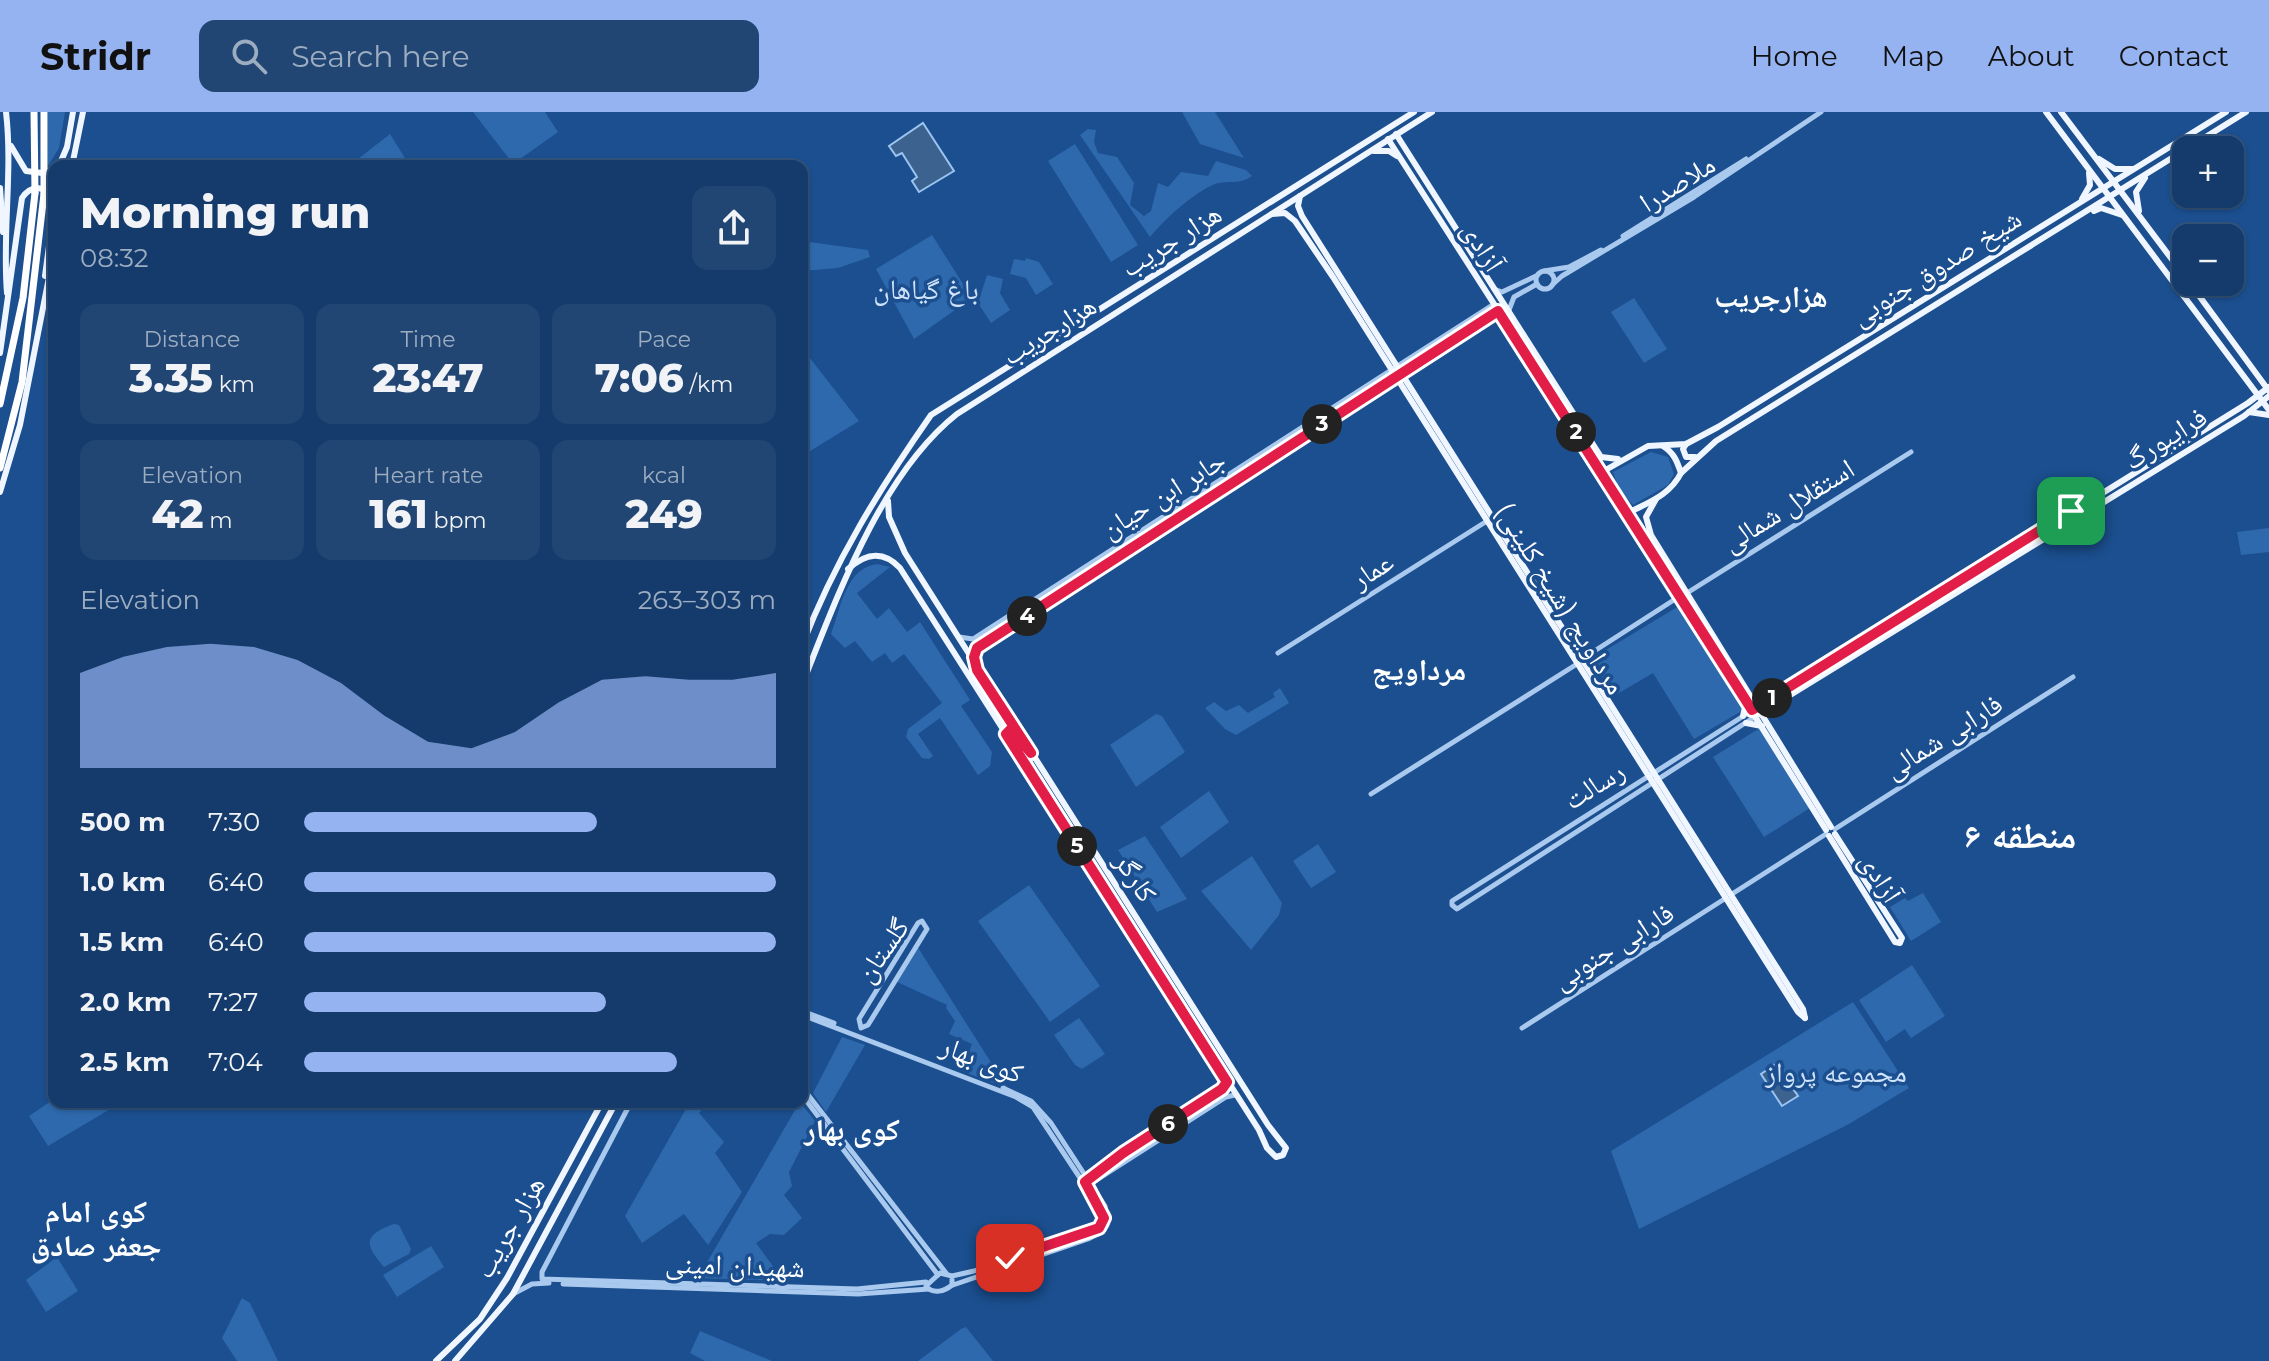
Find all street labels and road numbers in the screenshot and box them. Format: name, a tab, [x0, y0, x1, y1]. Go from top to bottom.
street label: ملاصدرا	[1633, 147, 1721, 219]
street label: هزار جریب	[1115, 196, 1227, 284]
street label: شیخ صدوق جنوبی	[1845, 201, 2028, 334]
street label: آزادی	[1455, 214, 1512, 278]
street label: هزارجریب	[996, 288, 1102, 372]
street label: فرایبورگ	[2117, 399, 2213, 477]
street label: جابر ابن حیان	[1094, 442, 1232, 547]
street label: استقلال شمالی	[1716, 451, 1861, 560]
street label: مرداویج (شیخ کلینی)	[1487, 496, 1634, 701]
street label: عمار	[1344, 544, 1400, 597]
street label: فارابی شمالی	[1878, 686, 2009, 786]
street label: رسالت	[1557, 753, 1631, 817]
street label: کارگر	[1107, 845, 1165, 909]
street label: آزادی	[1853, 845, 1910, 909]
street label: فارابی جنوبی	[1546, 895, 1680, 997]
street label: گلستان	[848, 911, 916, 989]
street label: کوی بهار	[935, 1027, 1028, 1090]
street label: هزار جریب	[466, 1170, 552, 1284]
street label: شهیدان امینی	[665, 1246, 805, 1285]

